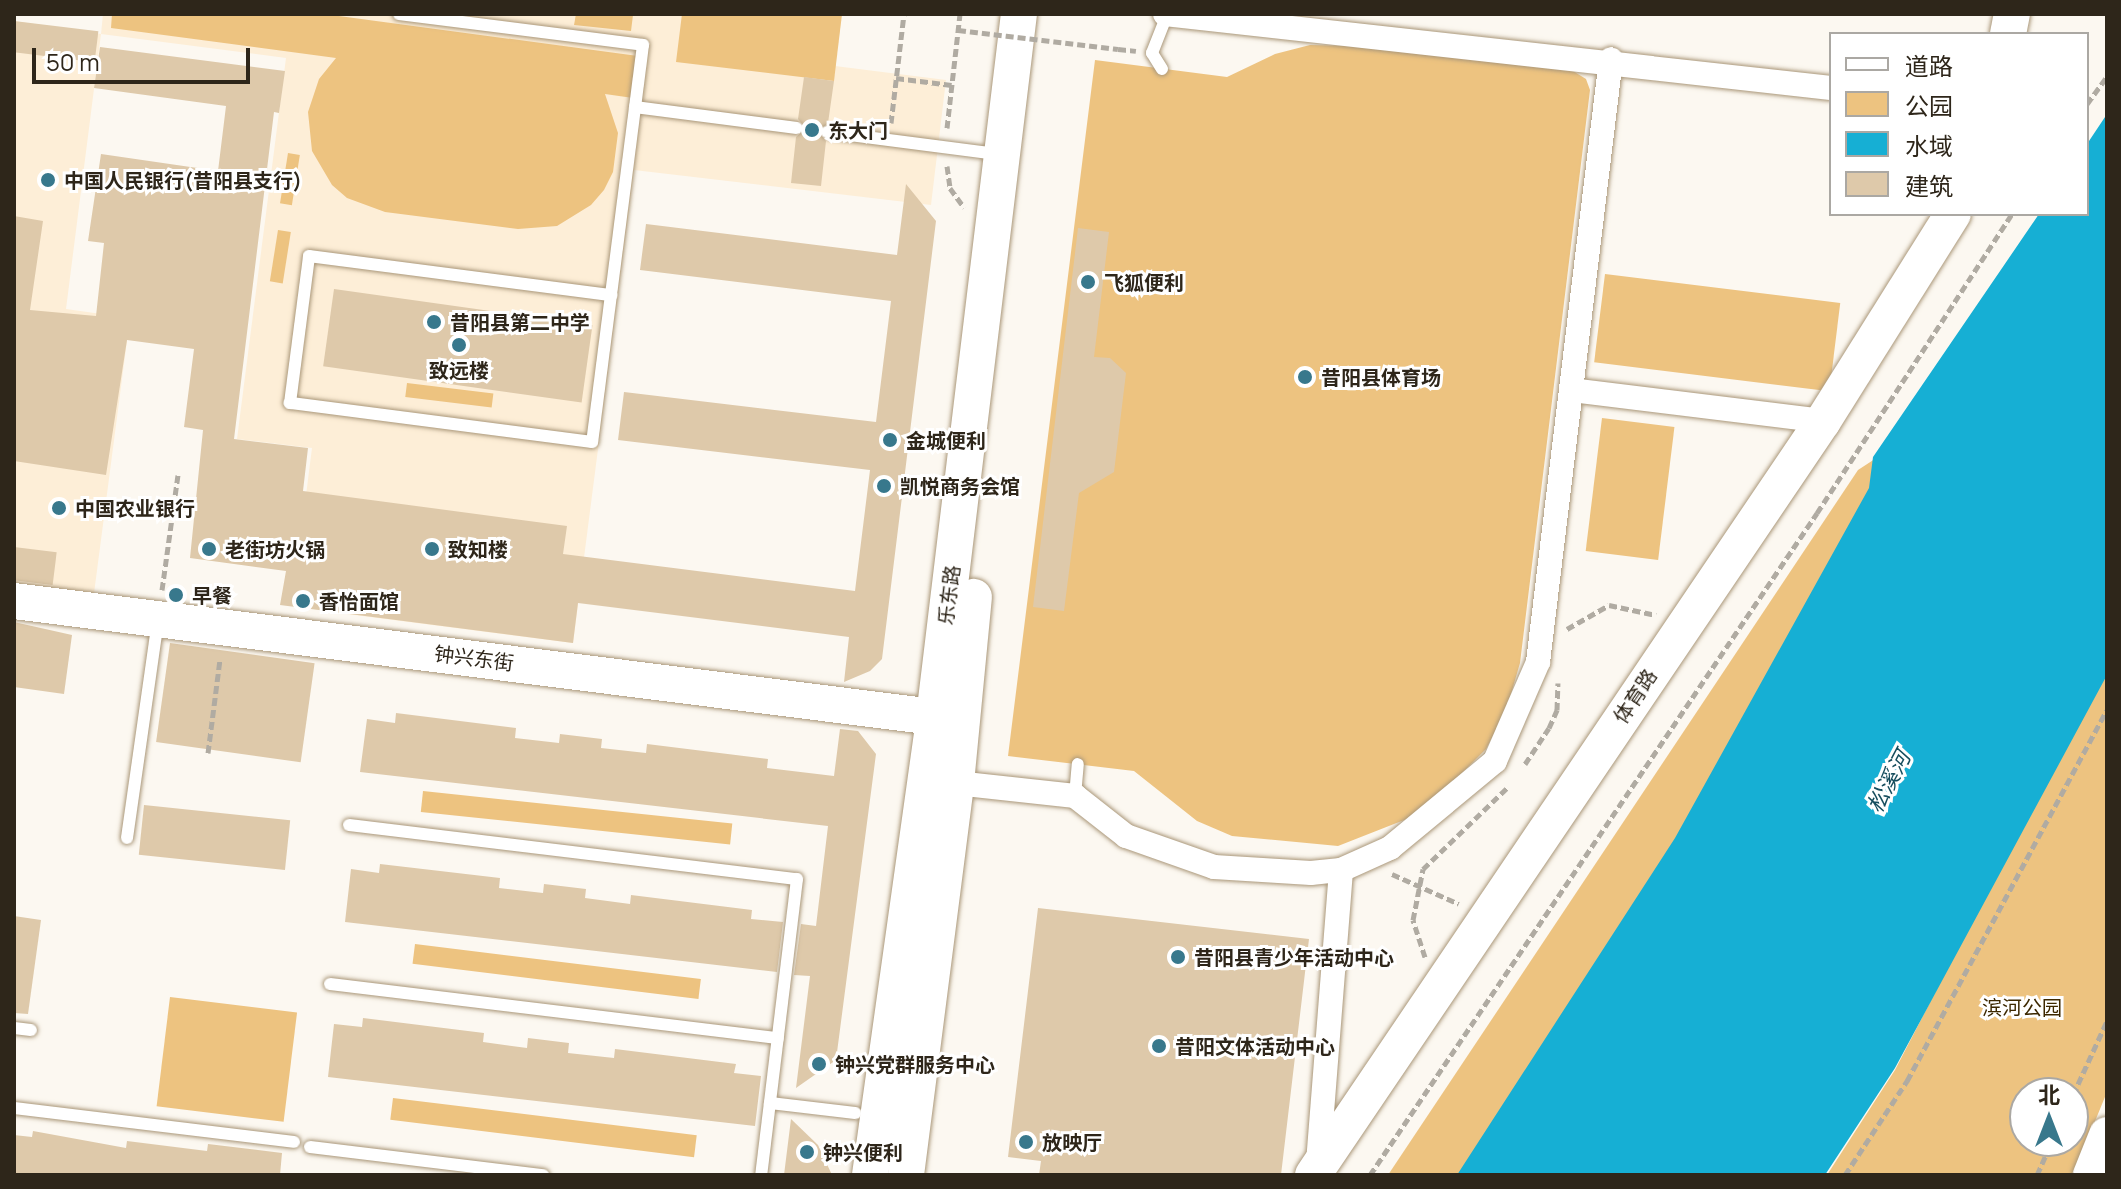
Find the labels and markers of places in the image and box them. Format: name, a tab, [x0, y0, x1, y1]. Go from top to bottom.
place label: 东大门	[828, 118, 888, 142]
marker: 东大门	[803, 121, 821, 139]
place label: 中国人民银行(昔阳县支行)	[64, 168, 302, 192]
marker: 中国人民银行(昔阳县支行)	[39, 171, 57, 189]
place label: 飞狐便利	[1104, 270, 1184, 294]
marker: 飞狐便利	[1079, 273, 1097, 291]
place label: 昔阳县第二中学	[450, 310, 590, 334]
marker: 昔阳县第二中学	[425, 313, 443, 331]
marker: 致远楼	[450, 336, 468, 354]
place label: 致远楼	[429, 358, 489, 382]
place label: 昔阳县体育场	[1321, 365, 1441, 389]
marker: 昔阳县体育场	[1296, 368, 1314, 386]
place label: 金城便利	[906, 428, 986, 452]
marker: 金城便利	[881, 431, 899, 449]
place label: 凯悦商务会馆	[900, 474, 1020, 498]
marker: 凯悦商务会馆	[875, 477, 893, 495]
place label: 中国农业银行	[75, 496, 195, 520]
marker: 中国农业银行	[50, 499, 68, 517]
place label: 老街坊火锅	[225, 537, 325, 561]
place label: 致知楼	[448, 537, 508, 561]
marker: 老街坊火锅	[200, 540, 218, 558]
marker: 致知楼	[423, 540, 441, 558]
place label: 早餐	[192, 583, 232, 607]
marker: 早餐	[167, 586, 185, 604]
place label: 香怡面馆	[319, 589, 399, 613]
marker: 香怡面馆	[294, 592, 312, 610]
place label: 昔阳县青少年活动中心	[1194, 945, 1394, 969]
marker: 昔阳县青少年活动中心	[1169, 948, 1187, 966]
place label: 昔阳文体活动中心	[1175, 1034, 1335, 1058]
marker: 昔阳文体活动中心	[1150, 1037, 1168, 1055]
place label: 钟兴党群服务中心	[835, 1052, 995, 1076]
marker: 钟兴党群服务中心	[810, 1055, 828, 1073]
place label: 放映厅	[1042, 1130, 1102, 1154]
marker: 放映厅	[1017, 1133, 1035, 1151]
place label: 钟兴便利	[823, 1140, 903, 1164]
marker: 钟兴便利	[798, 1143, 816, 1161]

